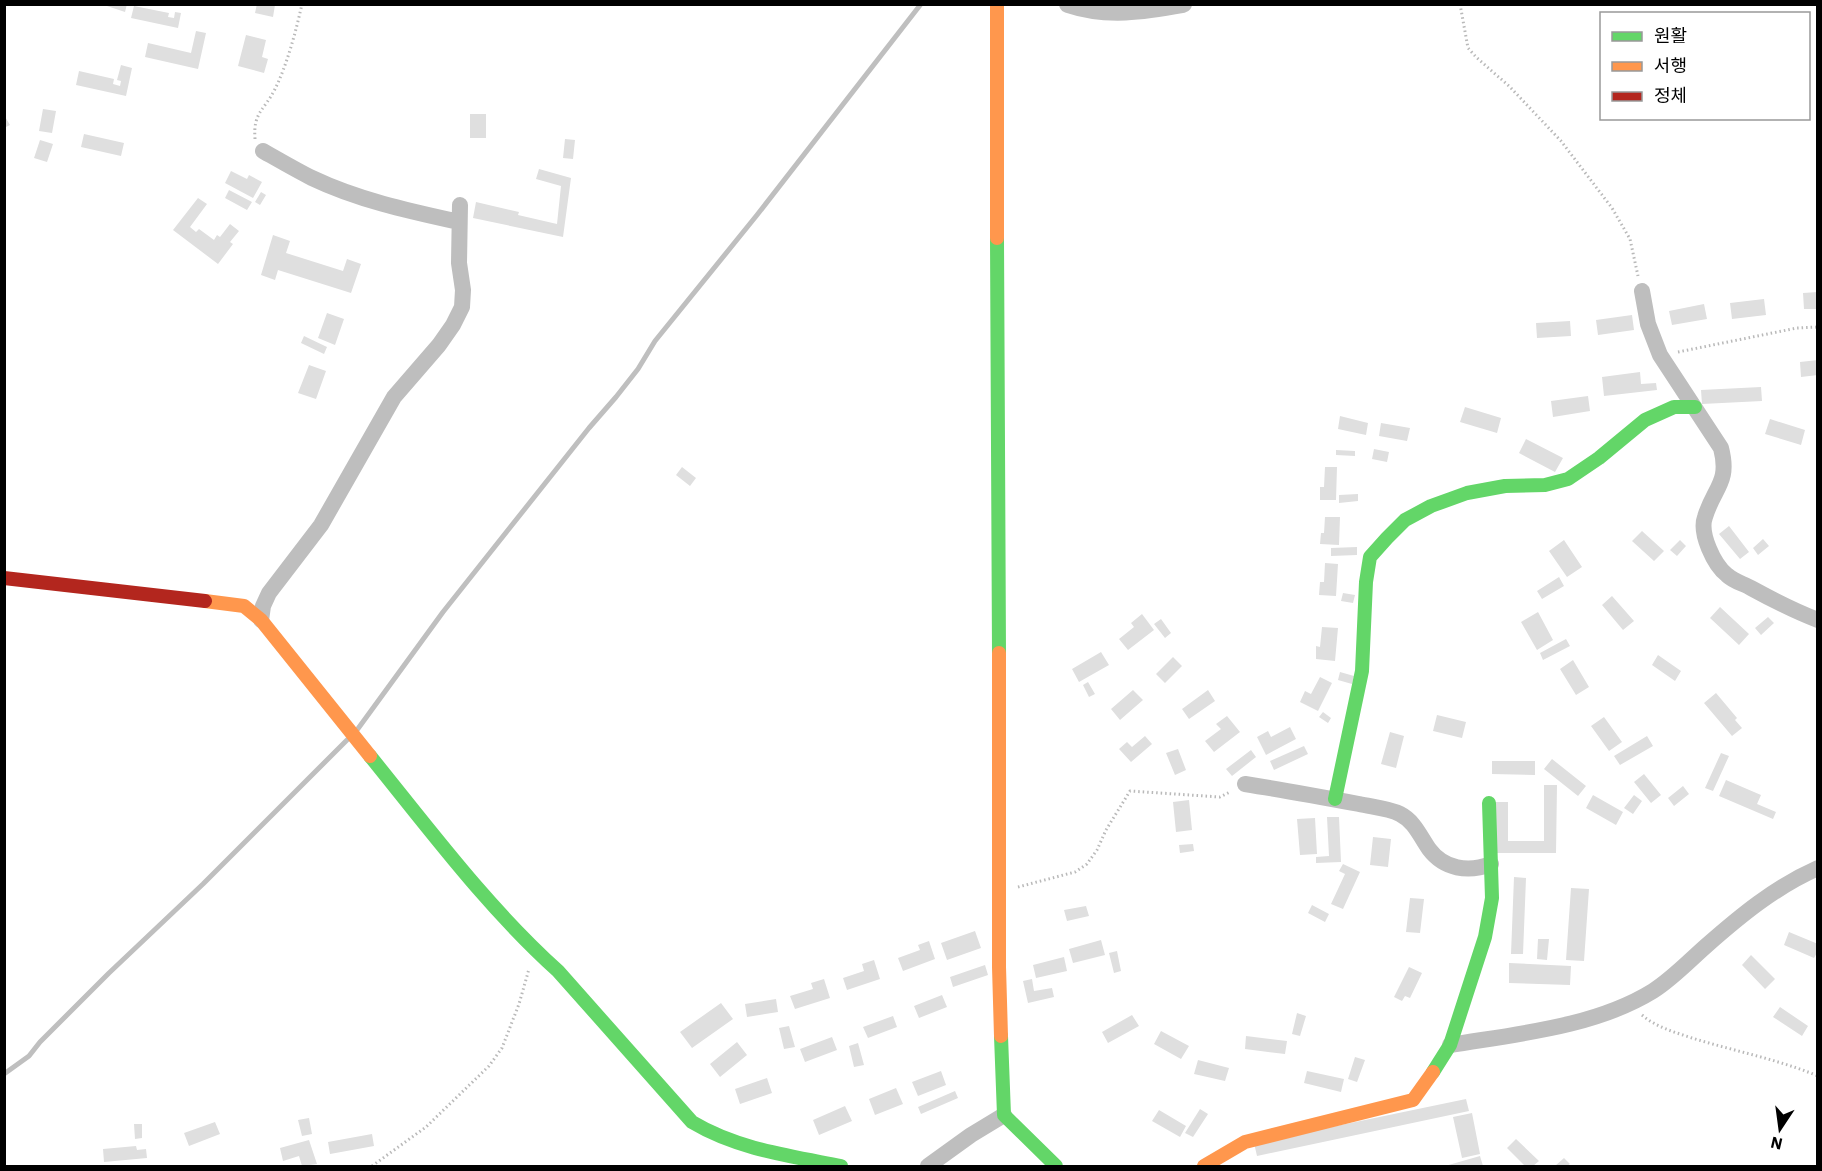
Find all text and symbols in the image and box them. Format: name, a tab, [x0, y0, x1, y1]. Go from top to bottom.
legend	[1600, 12, 1810, 120]
text: 원활	[1654, 24, 1687, 47]
text: 서행	[1654, 54, 1687, 77]
text: 정체	[1654, 84, 1687, 107]
north arrow	[1750, 1099, 1810, 1159]
text: N	[1769, 1133, 1785, 1155]

